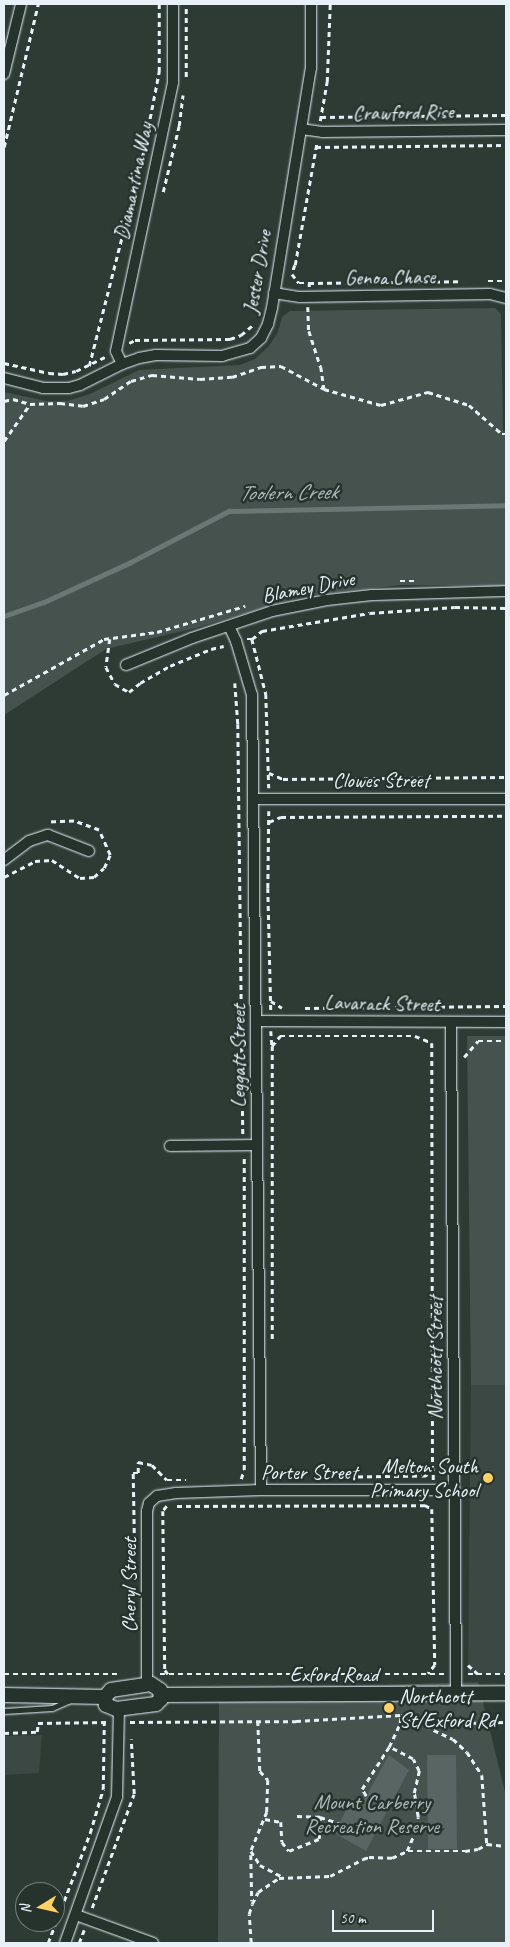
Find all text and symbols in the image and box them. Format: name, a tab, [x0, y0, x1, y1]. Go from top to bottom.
street label: Crawford Rise	[352, 99, 454, 125]
street label: Diamantina Way	[108, 120, 158, 242]
street label: Jester Drive	[237, 228, 277, 316]
street label: Genoa Chase	[345, 264, 435, 290]
water label: Toolern Creek	[239, 479, 337, 507]
street label: Blamey Drive	[260, 566, 356, 608]
street label: Clowes Street	[333, 767, 429, 793]
street label: Lavarack Street	[324, 989, 440, 1017]
street label: Leggatt Street	[225, 1004, 251, 1108]
street label: Northcott Street	[422, 1296, 448, 1420]
place label: Melton South Primary School	[370, 1453, 478, 1503]
street label: Porter Street	[261, 1459, 357, 1485]
marker: Melton South Primary School	[482, 1472, 494, 1484]
street label: Cheryl Street	[116, 1537, 142, 1633]
street label: Exford Road	[290, 1661, 378, 1687]
place label: Northcott St/Exford Rd	[399, 1683, 496, 1733]
marker: Northcott St/Exford Rd	[383, 1702, 395, 1714]
park label: Mount Carberry Recreation Reserve	[305, 1789, 439, 1839]
north arrow	[15, 1882, 65, 1932]
scale bar	[335, 1900, 438, 1932]
text: N	[17, 1904, 35, 1915]
text: 50 m	[340, 1909, 366, 1928]

